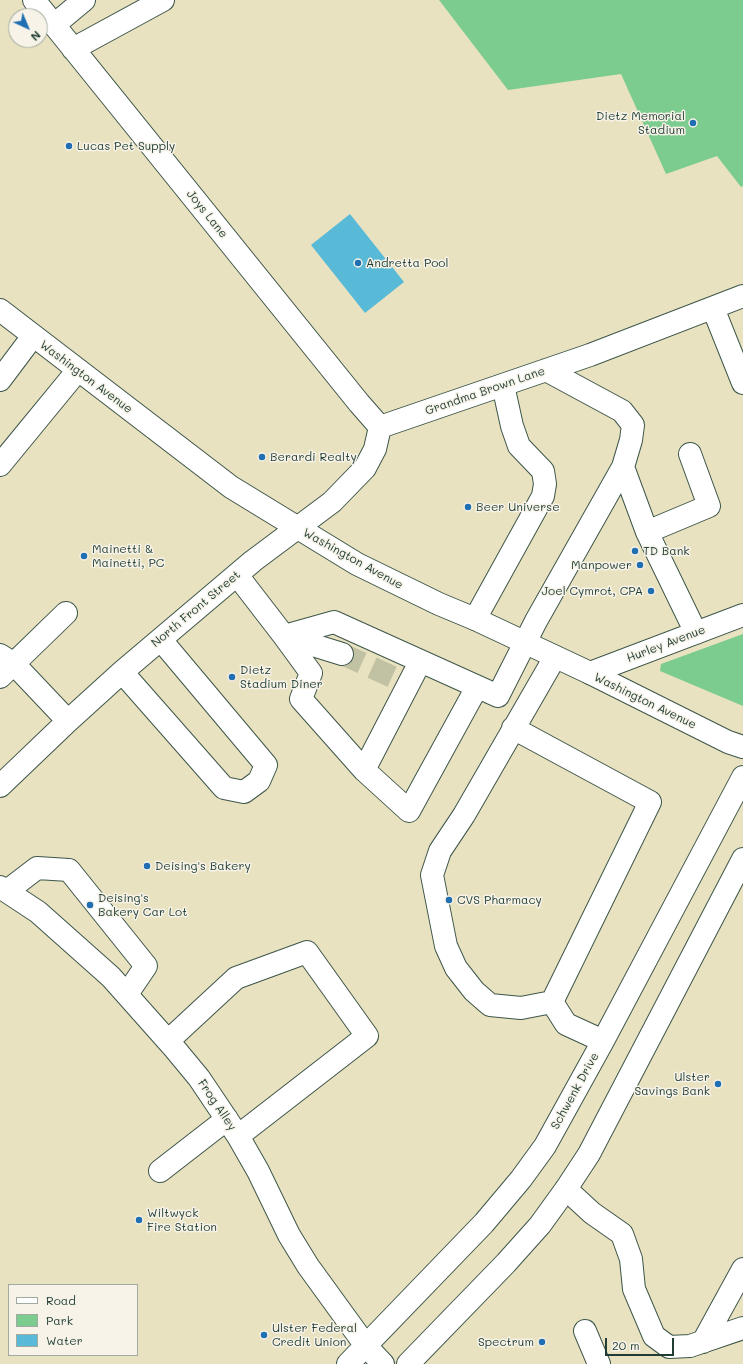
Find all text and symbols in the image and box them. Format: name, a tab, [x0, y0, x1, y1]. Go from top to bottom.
north arrow	[8, 8, 48, 48]
text: N	[28, 28, 44, 45]
place label: Dietz Memorial Stadium	[596, 109, 685, 137]
marker: Dietz Memorial Stadium	[688, 118, 698, 128]
place label: Lucas Pet Supply	[77, 139, 175, 153]
marker: Lucas Pet Supply	[64, 141, 74, 151]
street label: Joys Lane	[183, 187, 231, 241]
place label: Andretta Pool	[366, 256, 448, 270]
marker: Andretta Pool	[353, 258, 363, 268]
street label: Washington Avenue	[37, 337, 135, 417]
street label: Grandma Brown Lane	[423, 364, 547, 418]
place label: Berardi Realty	[270, 450, 357, 464]
marker: Berardi Realty	[257, 452, 267, 462]
place label: Beer Universe	[476, 500, 560, 514]
marker: Beer Universe	[463, 502, 473, 512]
street label: Washington Avenue	[300, 525, 406, 593]
place label: Mainetti & Mainetti, PC	[92, 542, 164, 570]
place label: TD Bank	[643, 544, 690, 558]
marker: TD Bank	[630, 546, 640, 556]
marker: Mainetti & Mainetti, PC	[79, 551, 89, 561]
place label: Manpower	[571, 558, 632, 572]
marker: Manpower	[635, 560, 645, 570]
street label: North Front Street	[149, 568, 243, 650]
place label: Joel Cymrot, CPA	[542, 584, 643, 598]
marker: Joel Cymrot, CPA	[646, 586, 656, 596]
street label: Hurley Avenue	[625, 622, 707, 666]
place label: Dietz Stadium Diner	[240, 663, 323, 691]
street label: Washington Avenue	[591, 670, 699, 732]
marker: Dietz Stadium Diner	[227, 672, 237, 682]
place label: Deising's Bakery	[155, 859, 251, 873]
marker: Deising's Bakery	[142, 861, 152, 871]
place label: Deising's Bakery Car Lot	[98, 891, 187, 919]
place label: CVS Pharmacy	[457, 893, 542, 907]
marker: CVS Pharmacy	[444, 895, 454, 905]
marker: Deising's Bakery Car Lot	[85, 900, 95, 910]
street label: Schwenk Drive	[548, 1050, 602, 1132]
place label: Ulster Savings Bank	[635, 1070, 710, 1098]
street label: Frog Alley	[195, 1077, 239, 1133]
marker: Ulster Savings Bank	[713, 1079, 723, 1089]
place label: Wiltwyck Fire Station	[147, 1206, 217, 1234]
marker: Wiltwyck Fire Station	[134, 1215, 144, 1225]
legend	[8, 1284, 138, 1356]
text: Road	[46, 1292, 76, 1308]
text: Park	[46, 1312, 73, 1328]
place label: Ulster Federal Credit Union	[272, 1321, 357, 1349]
marker: Ulster Federal Credit Union	[259, 1330, 269, 1340]
scale bar	[607, 1330, 676, 1356]
text: Water	[46, 1332, 83, 1348]
place label: Spectrum	[478, 1335, 534, 1349]
marker: Spectrum	[537, 1337, 547, 1347]
text: 20 m	[612, 1337, 640, 1353]

